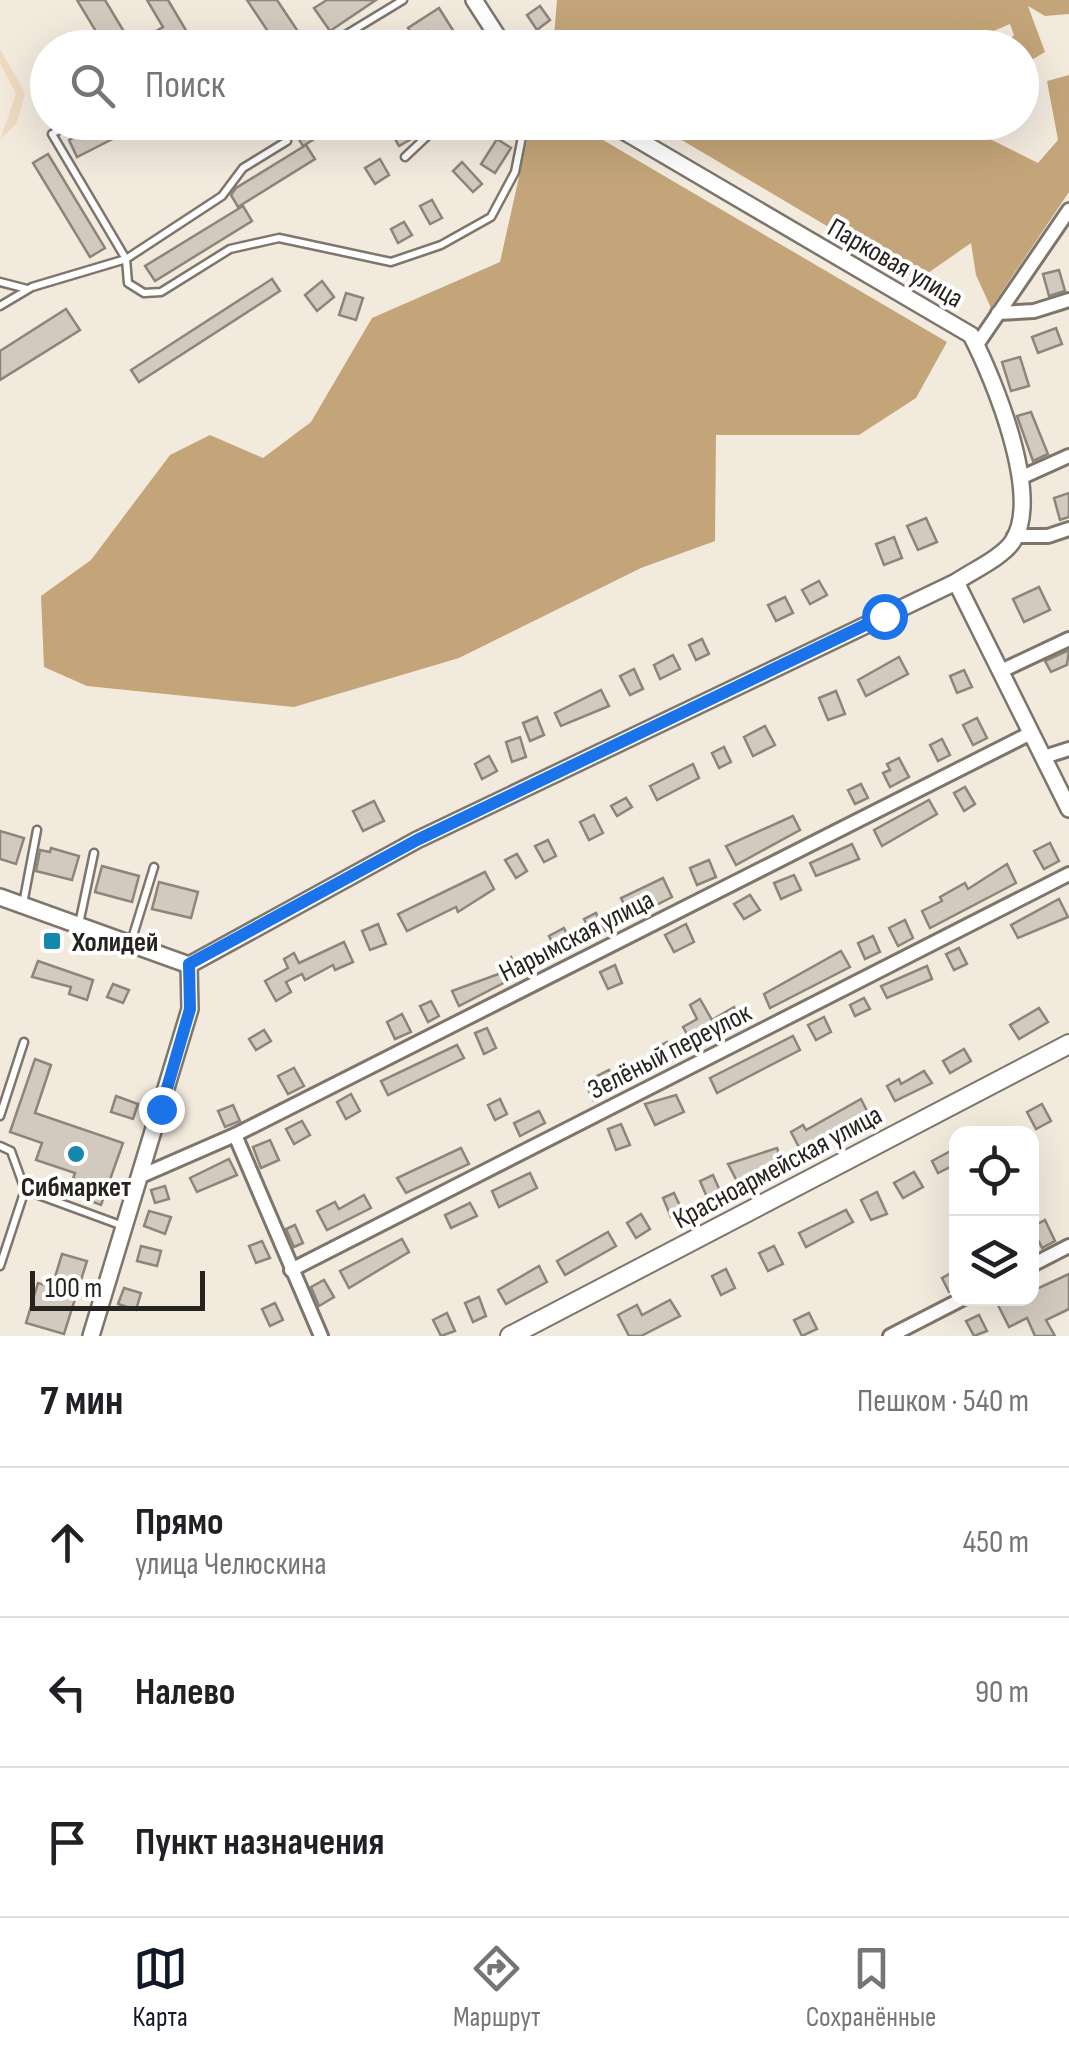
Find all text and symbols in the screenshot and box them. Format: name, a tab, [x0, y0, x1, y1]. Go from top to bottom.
search box	[30, 30, 1039, 140]
icon: search	[65, 58, 120, 113]
text: Поиск	[145, 63, 225, 108]
street label: Парковая улица	[822, 211, 969, 315]
route start	[862, 594, 908, 640]
street label: Нарымская улица	[494, 883, 659, 989]
place label: Холидей	[71, 926, 158, 959]
marker: Холидей	[41, 930, 63, 952]
street label: Зелёный переулок	[583, 996, 757, 1107]
route end	[139, 1087, 185, 1133]
street label: Красноармейская улица	[668, 1098, 888, 1236]
map controls	[949, 1126, 1039, 1306]
button: locate	[949, 1126, 1039, 1216]
marker: Сибмаркет	[65, 1143, 87, 1165]
place label: Сибмаркет	[21, 1171, 131, 1204]
button: layers	[949, 1216, 1039, 1306]
scale bar	[30, 1266, 205, 1310]
text: 100 m	[45, 1272, 102, 1305]
text: 7 мин	[40, 1376, 123, 1427]
text: Пешком · 540 m	[857, 1382, 1029, 1421]
text: Прямо	[135, 1500, 224, 1545]
icon: ahead	[40, 1515, 95, 1570]
text: 450 m	[963, 1523, 1029, 1562]
text: улица Челюскина	[135, 1545, 327, 1584]
icon: left	[40, 1665, 95, 1720]
text: Налево	[135, 1670, 235, 1715]
text: 90 m	[975, 1673, 1029, 1712]
icon: arrive	[40, 1815, 95, 1870]
text: Пункт назначения	[135, 1820, 384, 1865]
tab: Карта	[133, 1941, 188, 2034]
tab: Маршрут	[453, 1941, 541, 2034]
tab: Сохранённые	[806, 1941, 936, 2034]

